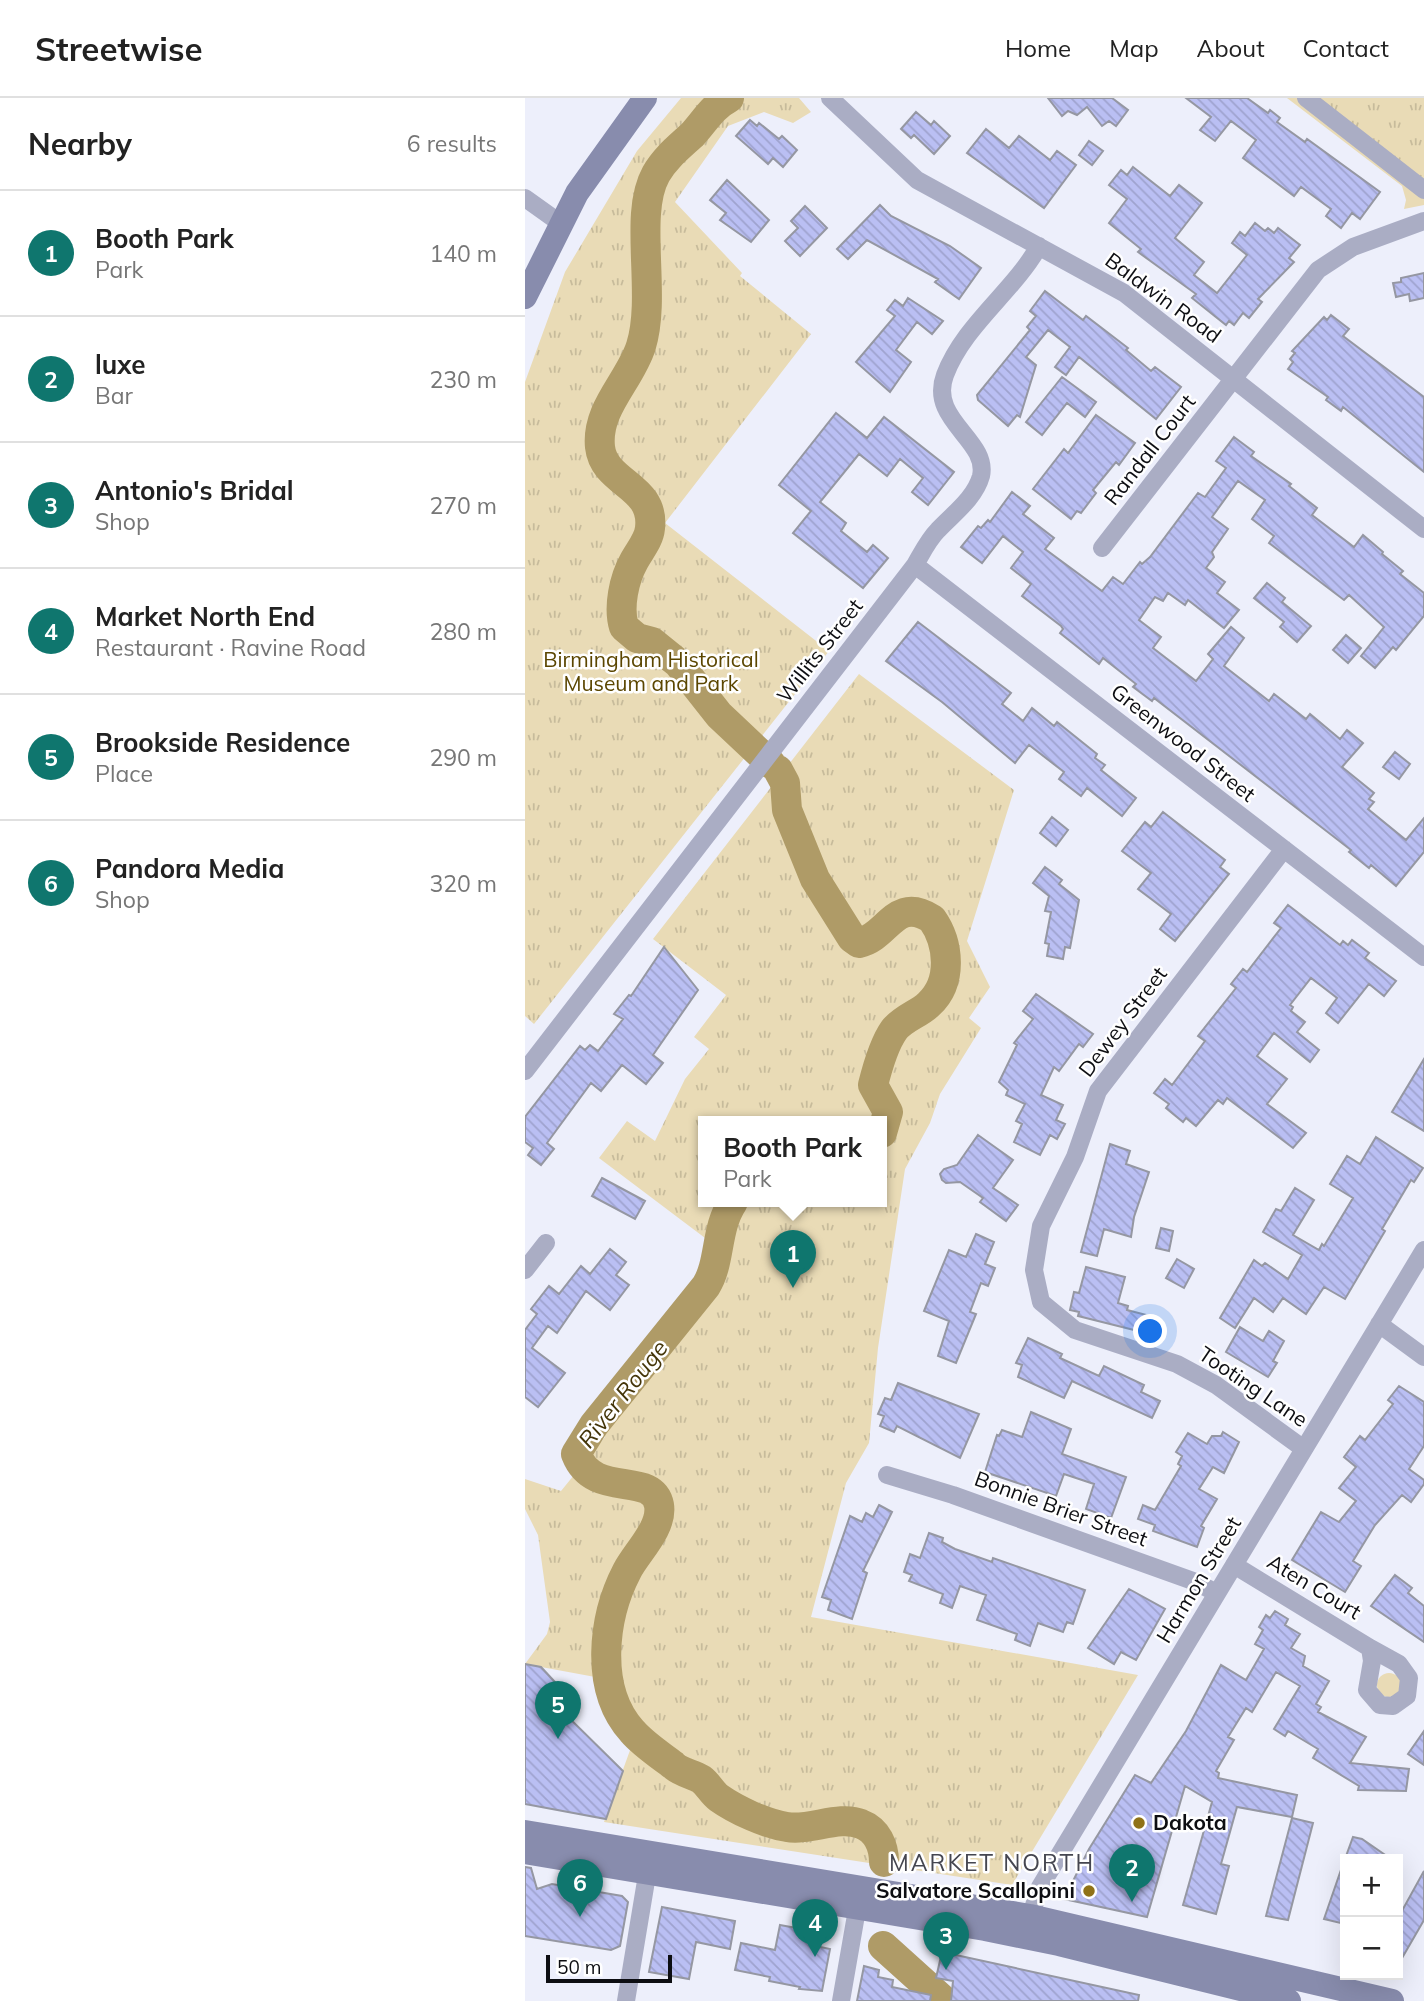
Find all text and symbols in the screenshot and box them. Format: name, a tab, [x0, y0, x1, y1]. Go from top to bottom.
text: Streetwise	[35, 28, 203, 69]
text: Home	[1005, 33, 1071, 63]
text: Map	[1109, 33, 1159, 63]
text: About	[1197, 33, 1265, 63]
text: Contact	[1303, 33, 1389, 63]
text: Nearby	[28, 125, 132, 163]
text: 6 results	[407, 129, 497, 158]
text: Booth Park	[95, 222, 234, 255]
text: 1	[44, 239, 58, 268]
text: 140 m	[429, 239, 497, 268]
street label: Baldwin Road	[1101, 246, 1227, 348]
text: Park	[95, 255, 143, 284]
text: luxe	[95, 348, 145, 381]
text: 2	[44, 365, 58, 394]
text: 230 m	[429, 365, 497, 394]
text: Bar	[95, 381, 133, 410]
street label: Randall Court	[1098, 389, 1201, 510]
text: Antonio's Bridal	[95, 474, 294, 507]
text: 3	[44, 491, 58, 520]
text: 270 m	[429, 491, 497, 520]
text: Shop	[95, 507, 150, 536]
street label: Willits Street	[771, 593, 868, 708]
text: Market North End	[95, 600, 315, 633]
text: 4	[44, 617, 58, 646]
text: 280 m	[429, 617, 497, 646]
text: Restaurant · Ravine Road	[95, 633, 366, 662]
park label: Birmingham Historical Museum and Park	[543, 646, 759, 696]
street label: Greenwood Street	[1106, 678, 1261, 807]
text: Brookside Residence	[95, 726, 350, 759]
text: 5	[44, 743, 58, 772]
text: 290 m	[429, 743, 497, 772]
text: Place	[95, 759, 153, 788]
text: Pandora Media	[95, 852, 284, 885]
text: 6	[44, 869, 58, 898]
text: 320 m	[429, 869, 497, 898]
text: Shop	[95, 885, 150, 914]
street label: Dewey Street	[1072, 961, 1172, 1082]
popup	[698, 1116, 887, 1207]
text: Booth Park	[723, 1131, 862, 1164]
text: Park	[723, 1164, 772, 1193]
pin: 1	[770, 1230, 816, 1288]
your location	[1133, 1314, 1167, 1348]
water label: River Rouge	[572, 1334, 674, 1453]
street label: Tooting Lane	[1194, 1340, 1313, 1432]
street label: Bonnie Brier Street	[971, 1465, 1151, 1551]
street label: Harmon Street	[1150, 1512, 1246, 1647]
street label: Aten Court	[1263, 1548, 1366, 1624]
pin: 5	[535, 1681, 581, 1739]
place label: Dakota	[1153, 1809, 1227, 1835]
marker: Dakota	[1131, 1815, 1147, 1831]
pin: 2	[1109, 1844, 1155, 1902]
district label: MARKET NORTH	[889, 1848, 1095, 1877]
map controls	[1340, 1854, 1403, 1980]
button: +	[1340, 1854, 1403, 1917]
pin: 6	[557, 1859, 603, 1917]
place label: Salvatore Scallopini	[876, 1877, 1075, 1903]
marker: Salvatore Scallopini	[1081, 1883, 1097, 1899]
pin: 4	[792, 1899, 838, 1957]
pin: 3	[923, 1912, 969, 1970]
button: −	[1340, 1917, 1403, 1980]
scale bar	[546, 1952, 672, 1984]
text: 50 m	[557, 1955, 601, 1979]

